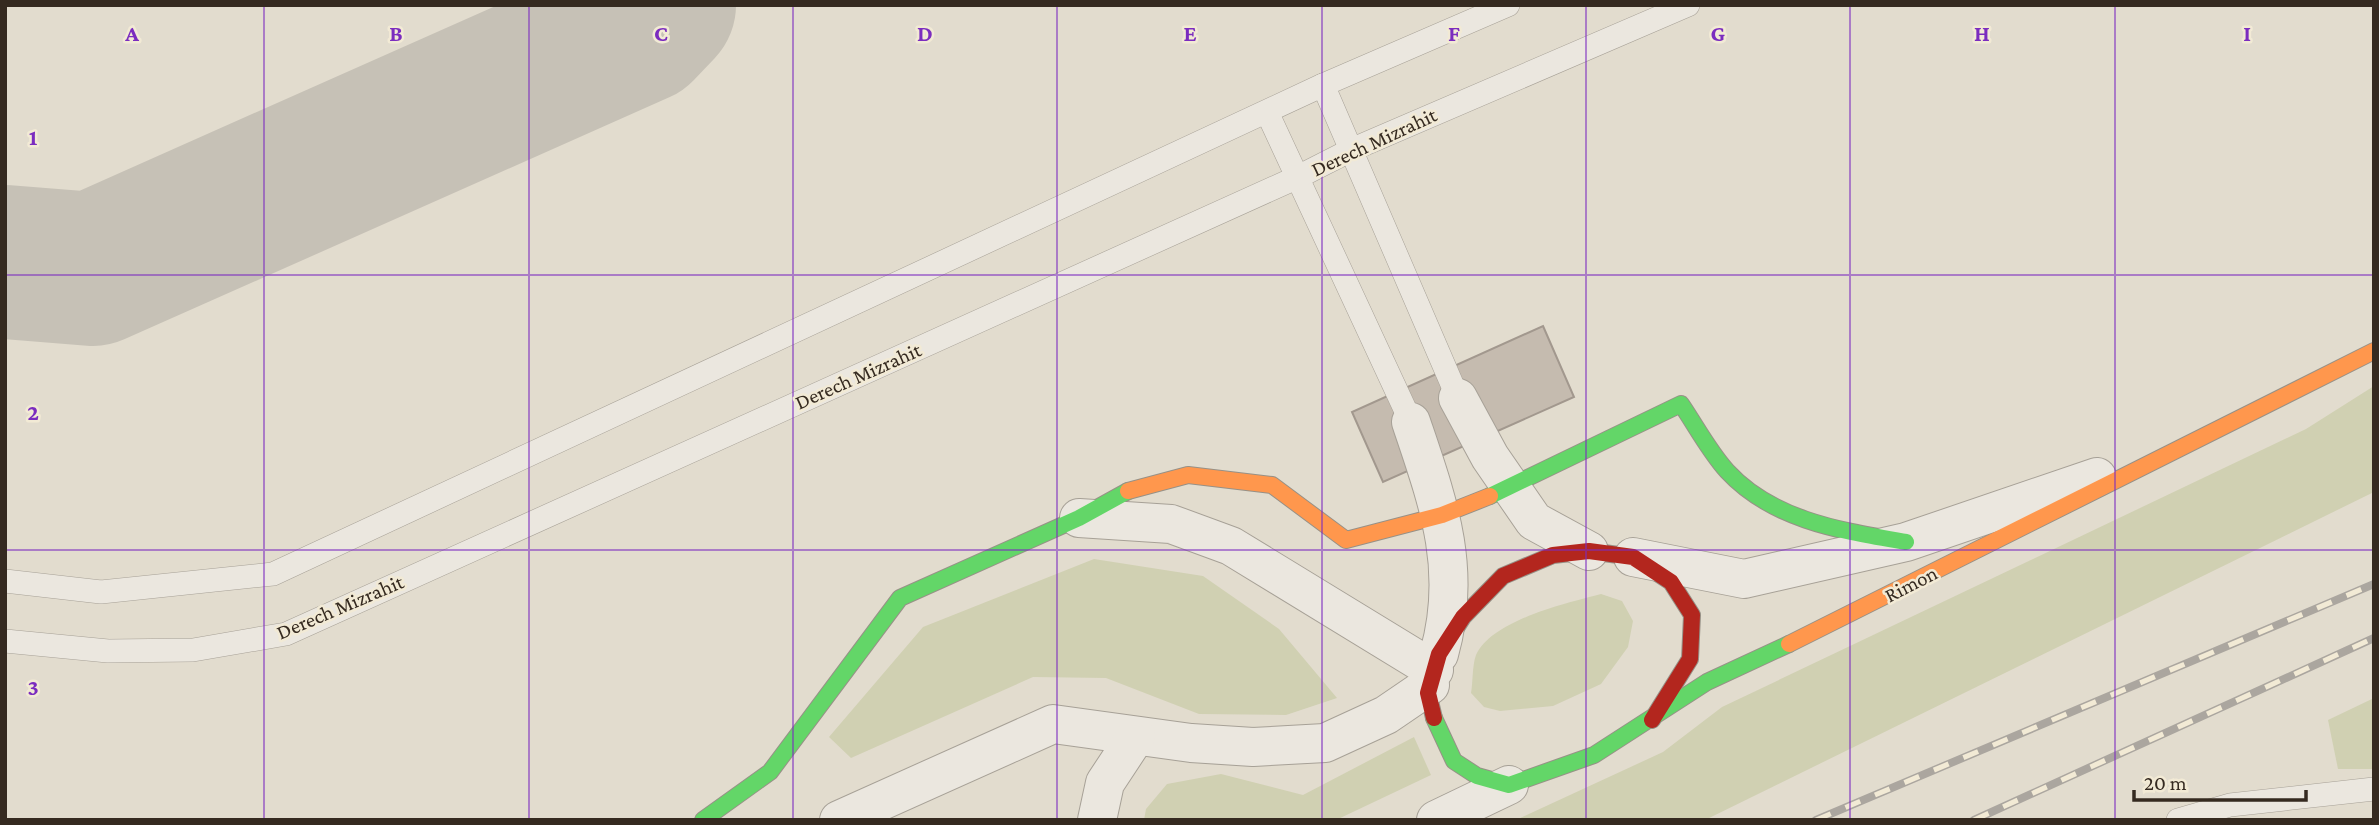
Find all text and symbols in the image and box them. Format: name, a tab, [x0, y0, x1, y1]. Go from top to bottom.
text: A	[124, 20, 139, 46]
text: B	[389, 20, 403, 46]
text: C	[654, 20, 668, 46]
text: D	[917, 20, 933, 46]
text: E	[1183, 20, 1197, 46]
text: F	[1448, 20, 1460, 46]
text: G	[1711, 20, 1726, 46]
text: H	[1974, 20, 1990, 46]
text: I	[2243, 20, 2251, 46]
street label: Derech Mizrahit	[1307, 102, 1441, 182]
text: 1	[29, 124, 38, 150]
street label: Derech Mizrahit	[791, 337, 926, 415]
text: 2	[27, 399, 39, 425]
street label: Rimon	[1881, 561, 1941, 607]
street label: Derech Mizrahit	[273, 569, 408, 645]
text: 3	[27, 674, 39, 700]
scale bar	[2134, 758, 2306, 802]
text: 20 m	[2144, 771, 2187, 795]

